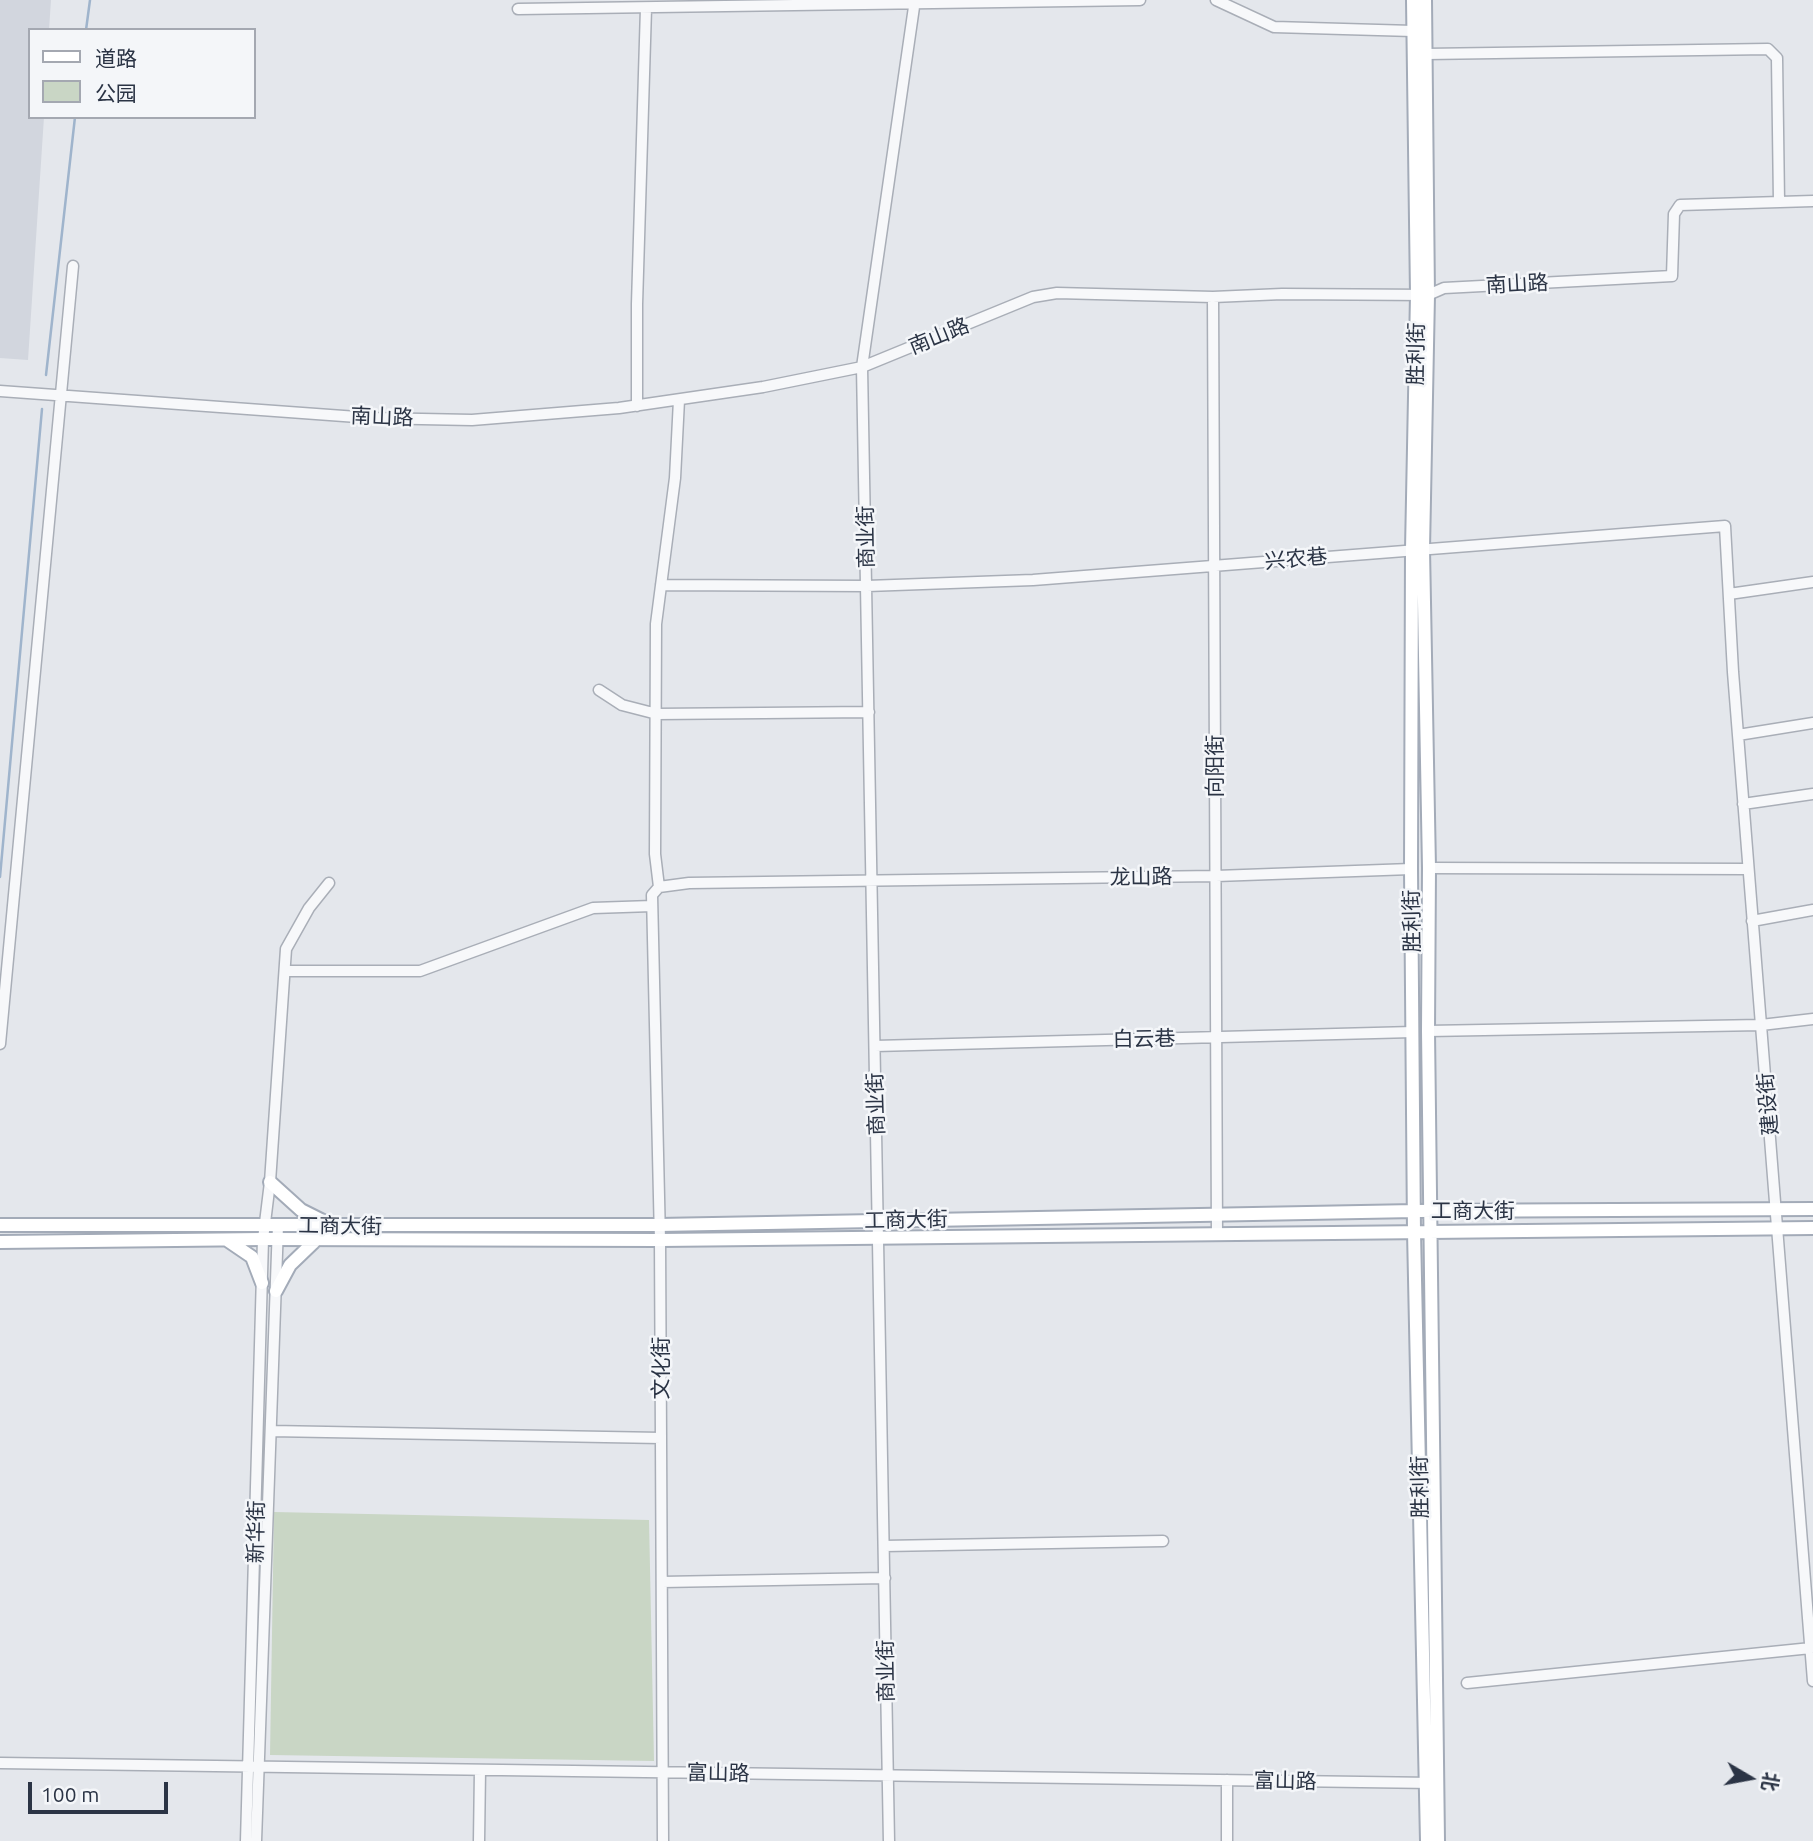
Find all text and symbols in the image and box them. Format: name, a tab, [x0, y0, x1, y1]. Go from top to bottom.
legend	[28, 28, 256, 119]
text: 道路	[95, 46, 137, 70]
text: 公园	[95, 81, 137, 105]
street label: 南山路	[1485, 270, 1549, 298]
street label: 南山路	[905, 313, 973, 359]
street label: 胜利街	[1403, 322, 1429, 386]
street label: 南山路	[350, 403, 414, 431]
street label: 商业街	[853, 505, 879, 569]
street label: 兴农巷	[1264, 544, 1328, 574]
street label: 向阳街	[1202, 735, 1228, 797]
street label: 龙山路	[1109, 864, 1173, 890]
street label: 胜利街	[1399, 889, 1425, 953]
street label: 白云巷	[1112, 1026, 1176, 1052]
street label: 商业街	[862, 1072, 890, 1136]
street label: 建设街	[1753, 1072, 1783, 1136]
street label: 工商大街	[1431, 1198, 1515, 1224]
street label: 工商大街	[864, 1207, 948, 1233]
street label: 工商大街	[298, 1213, 382, 1239]
street label: 文化街	[648, 1337, 674, 1399]
street label: 胜利街	[1407, 1455, 1433, 1519]
street label: 新华街	[243, 1500, 269, 1564]
street label: 商业街	[873, 1639, 899, 1703]
north arrow	[1715, 1743, 1785, 1813]
street label: 富山路	[686, 1760, 750, 1786]
scale bar	[32, 1768, 172, 1812]
street label: 富山路	[1253, 1768, 1317, 1794]
text: 北	[1758, 1770, 1783, 1793]
text: 100 m	[41, 1782, 99, 1806]

